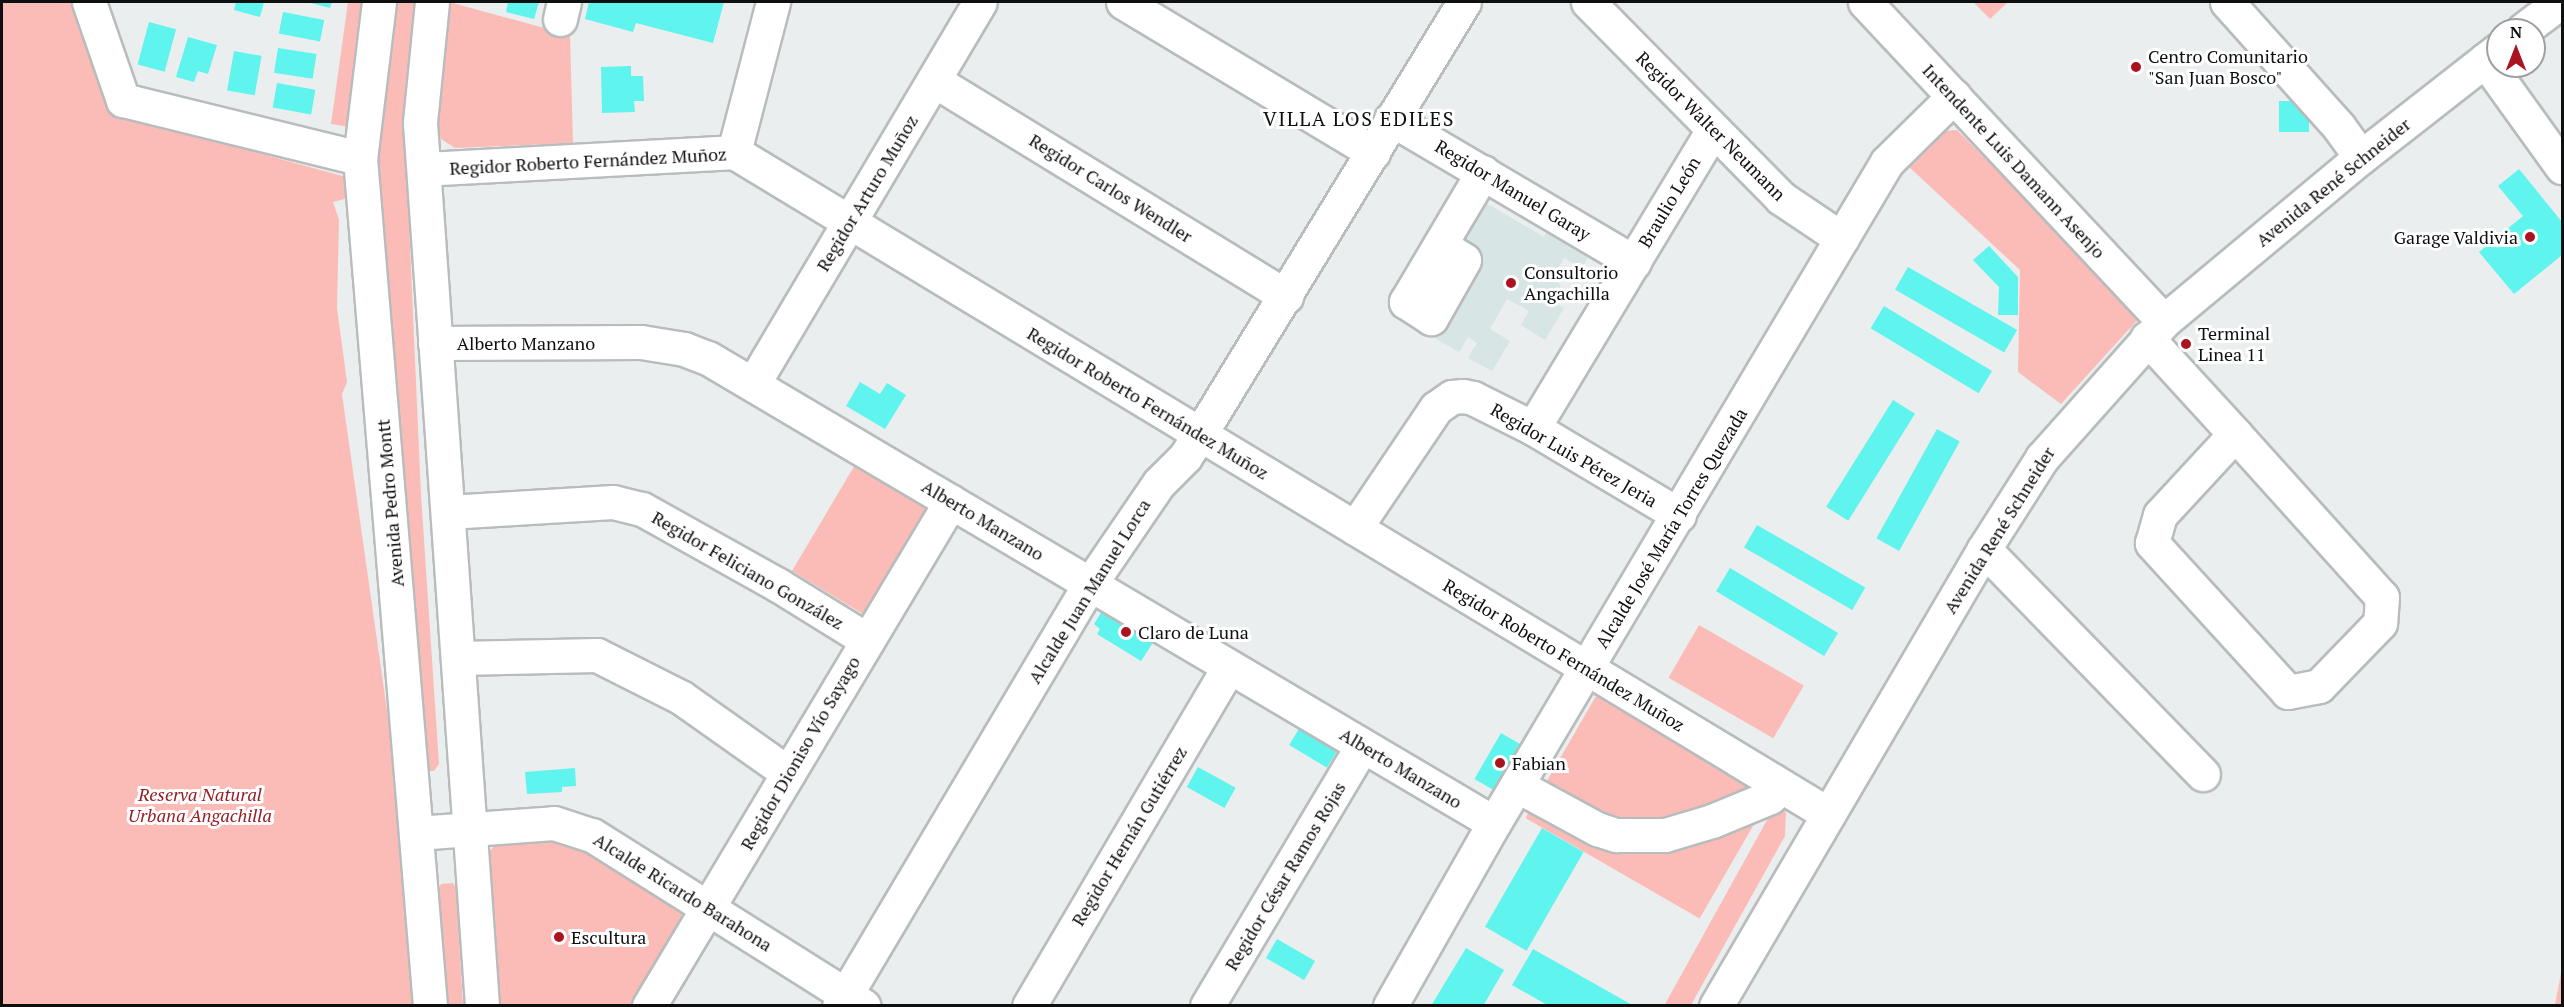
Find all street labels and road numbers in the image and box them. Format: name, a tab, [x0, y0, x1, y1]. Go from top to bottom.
street label: Regidor Walter Neumann	[1632, 47, 1790, 205]
street label: Intendente Luis Damann Asenjo	[1918, 59, 2110, 263]
street label: Regidor Arturo Muñoz	[812, 111, 922, 275]
street label: Avenida René Schneider	[2251, 113, 2415, 251]
street label: Regidor Carlos Wendler	[1025, 129, 1197, 247]
street label: Regidor Manuel Garay	[1431, 135, 1595, 245]
street label: Regidor Roberto Fernández Muñoz	[449, 143, 727, 179]
street label: Braulio León	[1633, 153, 1705, 251]
street label: Regidor Roberto Fernández Muñoz	[1023, 322, 1273, 484]
street label: Alberto Manzano	[457, 332, 595, 354]
street label: Regidor Luis Pérez Jeria	[1487, 398, 1661, 512]
street label: Alcalde José María Torres Quezada	[1591, 404, 1751, 652]
street label: Avenida Pedro Montt	[372, 418, 408, 588]
street label: Avenida René Schneider	[1939, 443, 2059, 617]
street label: Alberto Manzano	[918, 475, 1048, 565]
street label: Alcalde Juan Manuel Lorca	[1023, 495, 1155, 687]
street label: Regidor Feliciano González	[648, 506, 848, 634]
street label: Regidor Roberto Fernández Muñoz	[1439, 574, 1689, 736]
street label: Regidor Dioniso Vío Sayago	[736, 652, 864, 854]
street label: Alberto Manzano	[1336, 723, 1466, 813]
street label: Regidor Hernán Gutiérrez	[1067, 742, 1191, 930]
street label: Regidor César Ramos Rojas	[1220, 778, 1350, 974]
street label: Alcalde Ricardo Barahona	[590, 828, 776, 956]

